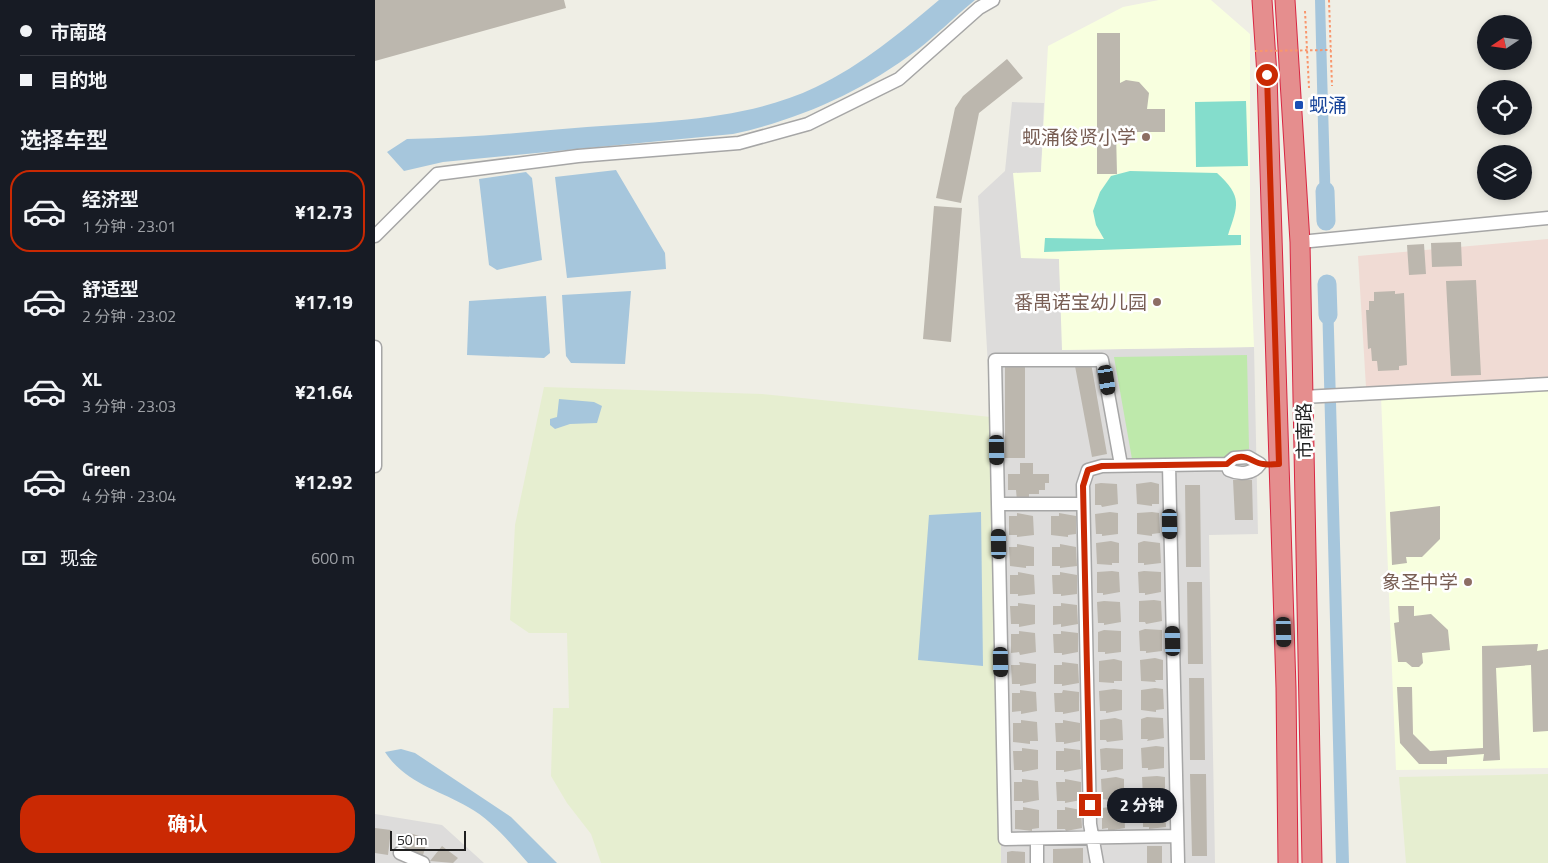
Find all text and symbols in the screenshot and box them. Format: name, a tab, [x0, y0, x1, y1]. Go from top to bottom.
north arrow	[1477, 15, 1533, 70]
map controls	[1477, 15, 1532, 200]
text: 市南路	[50, 17, 107, 46]
route start	[1256, 64, 1278, 86]
text: 目的地	[50, 65, 107, 94]
button: locate	[1477, 80, 1532, 135]
place label: 蚬涌	[1309, 90, 1347, 119]
marker: 蚬涌	[1293, 99, 1305, 111]
place label: 蚬涌俊贤小学	[1022, 122, 1136, 151]
text: 选择车型	[20, 123, 108, 157]
marker: 蚬涌俊贤小学	[1140, 131, 1152, 143]
button: layers	[1477, 145, 1532, 200]
text: 经济型	[82, 184, 139, 213]
icon: car	[22, 189, 67, 234]
text: ¥12.73	[295, 197, 353, 226]
text: 1 分钟 · 23:01	[82, 214, 176, 238]
text: 舒适型	[82, 274, 139, 303]
icon: car	[22, 279, 67, 324]
text: ¥17.19	[295, 287, 353, 316]
place label: 番禺诺宝幼儿园	[1014, 287, 1147, 316]
marker: 番禺诺宝幼儿园	[1151, 296, 1163, 308]
text: 2 分钟 · 23:02	[82, 304, 176, 328]
text: XL	[82, 364, 102, 393]
car	[1097, 364, 1116, 396]
icon: car	[22, 369, 67, 414]
text: ¥21.64	[295, 377, 353, 406]
text: 3 分钟 · 23:03	[82, 394, 176, 418]
street label: 市南路	[1289, 402, 1318, 460]
car	[989, 435, 1004, 465]
text: Green	[82, 454, 131, 483]
icon: car	[22, 459, 67, 504]
text: ¥12.92	[295, 467, 353, 496]
text: 4 分钟 · 23:04	[82, 484, 176, 508]
car	[1162, 509, 1177, 539]
car	[991, 529, 1006, 559]
text: 现金	[60, 543, 98, 572]
icon: cash	[20, 544, 48, 572]
text: 600 m	[311, 546, 355, 570]
place label: 象圣中学	[1382, 567, 1458, 596]
marker: 象圣中学	[1462, 576, 1474, 588]
car	[1275, 617, 1292, 647]
car	[1165, 626, 1180, 656]
car	[993, 647, 1008, 677]
callout: 2 分钟	[1107, 788, 1177, 822]
text: 2 分钟	[1120, 793, 1164, 817]
route end	[1079, 794, 1101, 816]
button: 确认	[20, 795, 355, 853]
scale bar	[390, 828, 466, 851]
text: 50 m	[397, 829, 427, 850]

